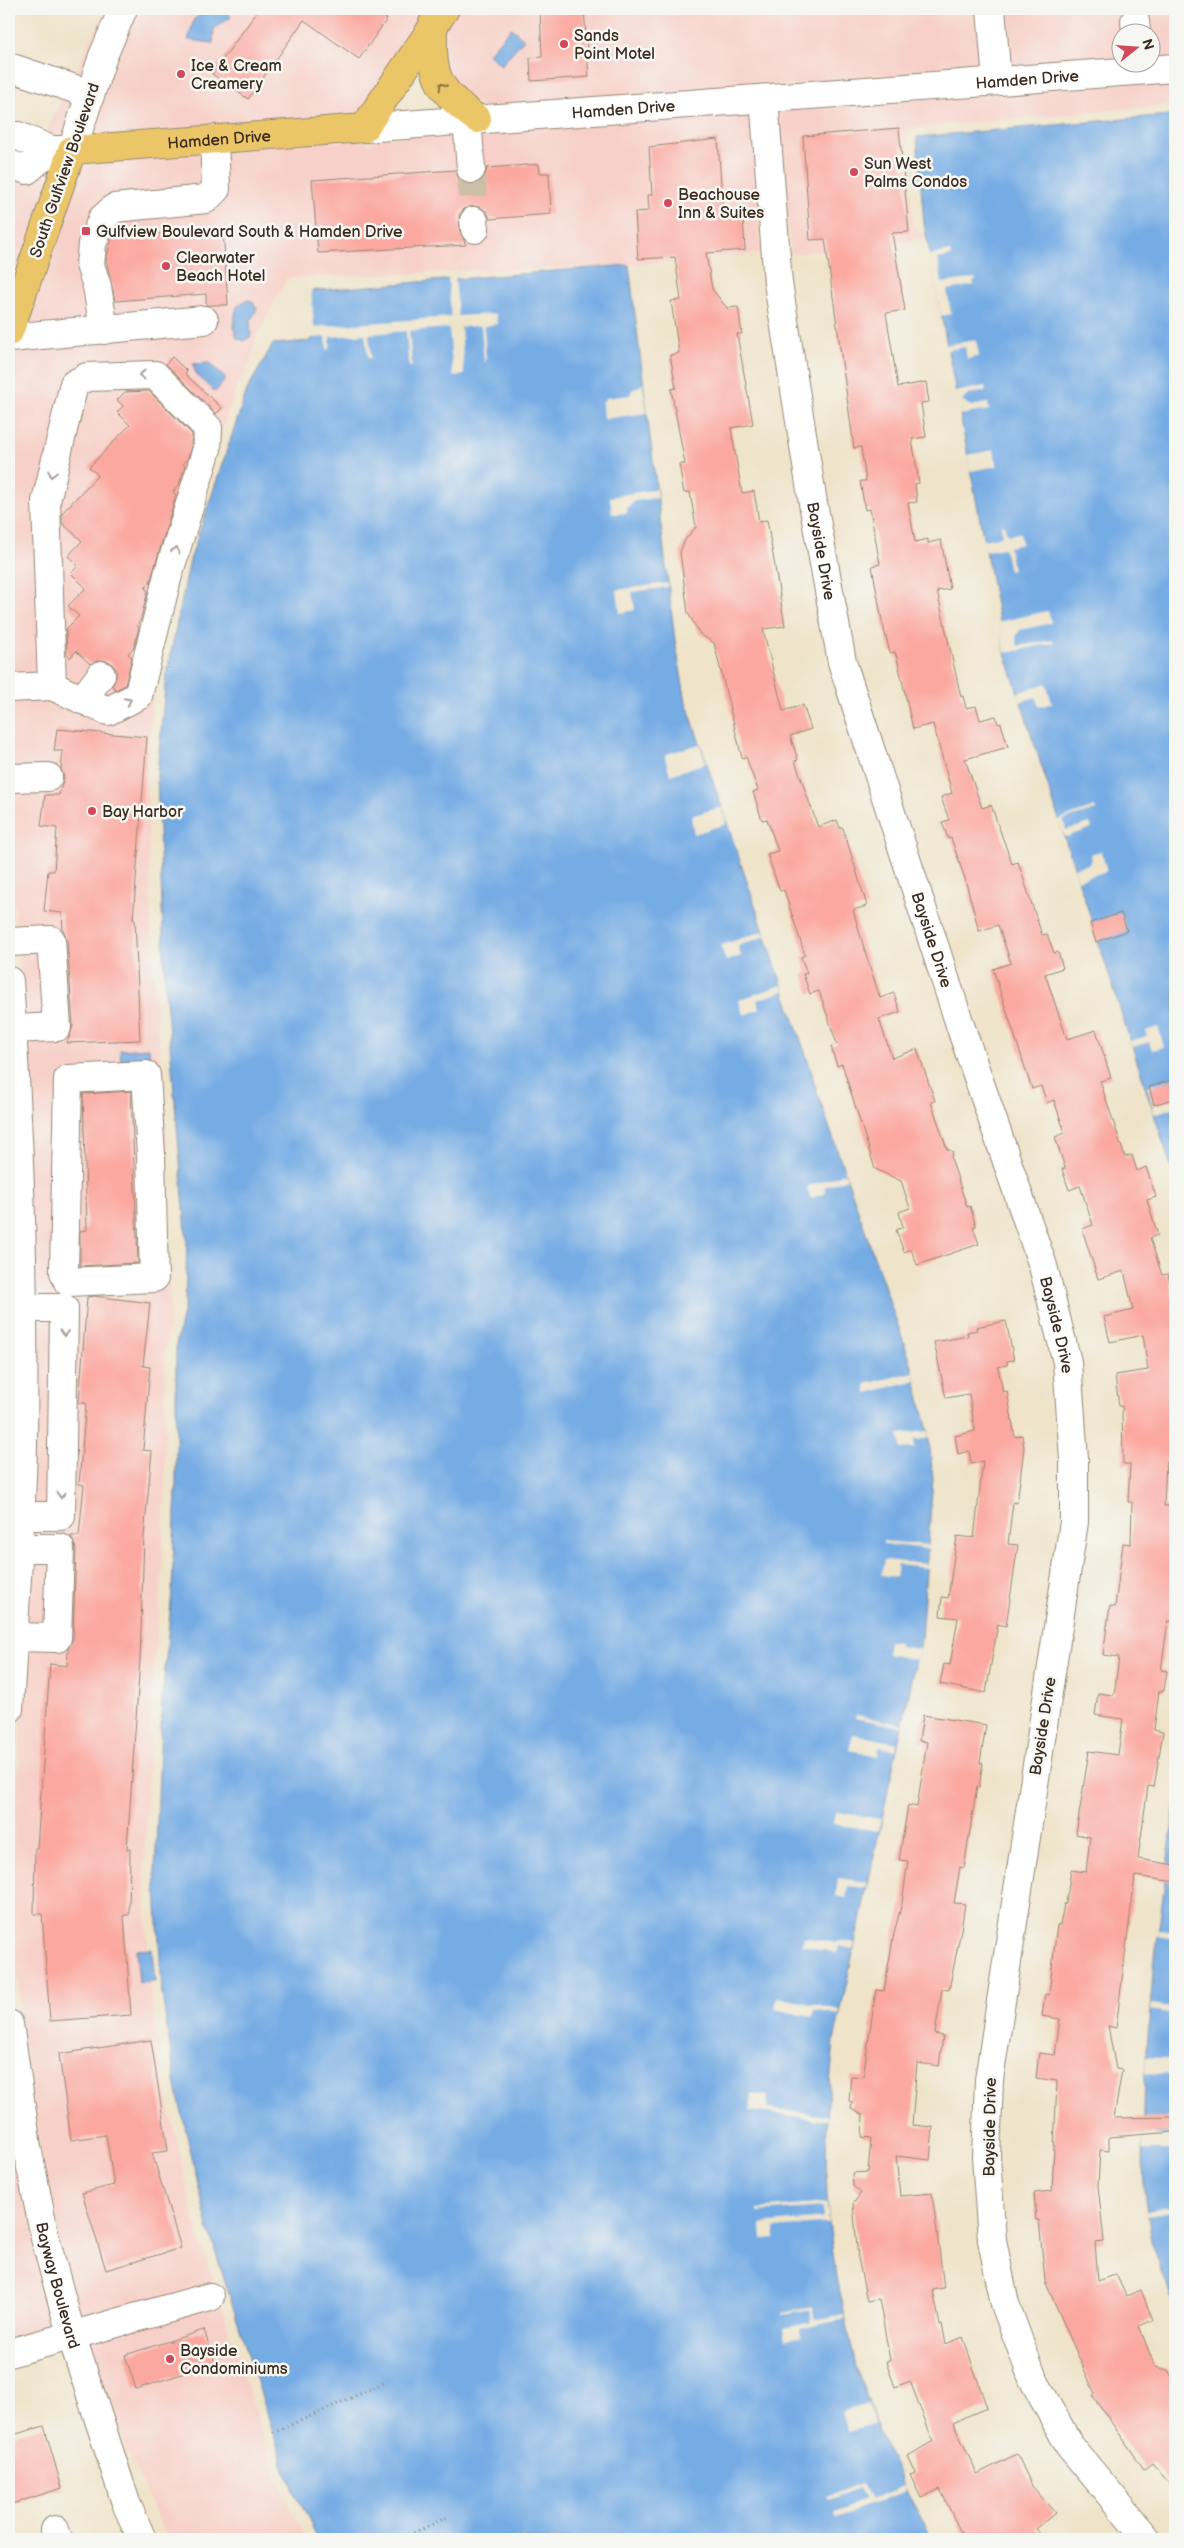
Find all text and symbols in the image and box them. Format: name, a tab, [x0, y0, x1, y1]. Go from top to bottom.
north arrow	[1112, 22, 1162, 72]
place label: Sands Point Motel	[574, 27, 655, 64]
text: N	[1138, 37, 1158, 52]
marker: Sands Point Motel	[558, 38, 570, 50]
place label: Ice & Cream Creamery	[191, 57, 282, 94]
street label: Hamden Drive	[975, 67, 1080, 94]
marker: Ice & Cream Creamery	[175, 68, 187, 80]
street label: South Gulfview Boulevard	[27, 80, 104, 260]
one-way arrow	[438, 83, 448, 92]
street label: Hamden Drive	[571, 97, 676, 124]
street label: Hamden Drive	[167, 127, 272, 154]
place label: Sun West Palms Condos	[864, 155, 967, 192]
marker: Sun West Palms Condos	[848, 166, 860, 178]
place label: Beachouse Inn & Suites	[678, 186, 764, 223]
marker: Beachouse Inn & Suites	[662, 197, 674, 209]
place label: Gulfview Boulevard South & Hamden Drive	[96, 223, 403, 242]
marker: Gulfview Boulevard South & Hamden Drive	[80, 225, 92, 237]
place label: Clearwater Beach Hotel	[176, 249, 265, 286]
marker: Clearwater Beach Hotel	[160, 260, 172, 272]
one-way arrow	[138, 370, 146, 380]
one-way arrow	[47, 469, 58, 478]
street label: Bayside Drive	[802, 501, 839, 602]
one-way arrow	[171, 547, 181, 555]
one-way arrow	[122, 697, 131, 707]
place label: Bay Harbor	[102, 803, 183, 822]
marker: Bay Harbor	[86, 805, 98, 817]
street label: Bayside Drive	[907, 890, 955, 991]
street label: Bayside Drive	[1035, 1275, 1076, 1375]
one-way arrow	[59, 1329, 69, 1337]
one-way arrow	[56, 1492, 66, 1499]
street label: Bayside Drive	[1026, 1675, 1061, 1777]
street label: Bayside Drive	[980, 2077, 1001, 2177]
street label: Bayway Boulevard	[31, 2220, 83, 2351]
place label: Bayside Condominiums	[180, 2342, 288, 2379]
marker: Bayside Condominiums	[164, 2353, 176, 2365]

